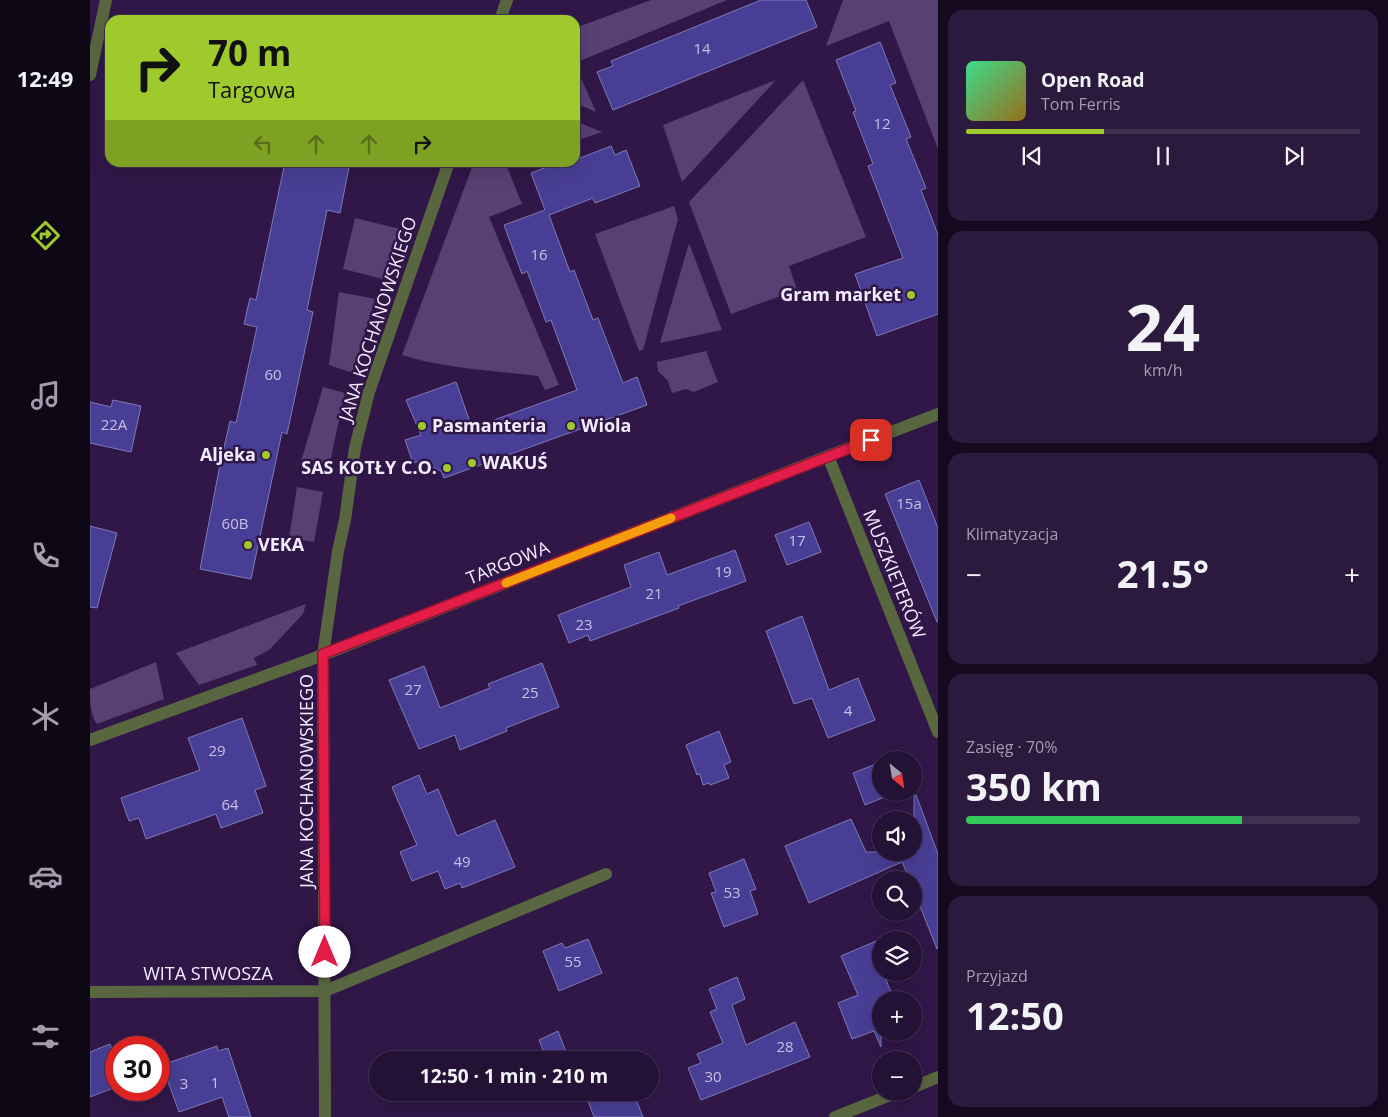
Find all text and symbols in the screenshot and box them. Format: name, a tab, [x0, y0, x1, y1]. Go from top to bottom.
text: 70 m	[208, 29, 291, 76]
icon: right	[125, 35, 190, 100]
house number: 14	[693, 38, 711, 58]
text: 12:49	[17, 63, 73, 93]
text: Open Road	[1041, 67, 1145, 93]
text: Targowa	[208, 74, 296, 104]
text: Tom Ferris	[1041, 93, 1120, 115]
house number: 12	[873, 113, 891, 133]
icon: left	[249, 130, 277, 158]
icon: ahead	[302, 130, 330, 158]
icon: ahead	[355, 130, 383, 158]
icon: right	[408, 130, 436, 158]
icon: previous	[1018, 142, 1046, 170]
icon: pause	[1149, 142, 1177, 170]
icon: next	[1280, 142, 1308, 170]
street label: JANA KOCHANOWSKIEGO	[332, 213, 422, 426]
icon: directions	[28, 218, 63, 253]
house number: 16	[530, 244, 548, 264]
place label: Gram market	[780, 282, 901, 306]
text: 24	[1126, 282, 1200, 370]
marker: Gram market	[905, 289, 917, 301]
text: km/h	[1144, 359, 1182, 381]
house number: 60	[264, 364, 282, 384]
icon: music	[28, 378, 63, 413]
place label: Pasmanteria	[432, 413, 547, 437]
place label: Wiola	[581, 413, 631, 437]
house number: 22A	[101, 414, 128, 434]
pin	[850, 419, 892, 461]
marker: Pasmanteria	[416, 420, 428, 432]
marker: Wiola	[565, 420, 577, 432]
icon: arrive	[857, 426, 885, 454]
place label: Aljeka	[200, 442, 256, 466]
marker: Aljeka	[260, 449, 272, 461]
place label: WAKUŚ	[482, 450, 547, 474]
place label: SAS KOTŁY C.O.	[301, 455, 437, 479]
marker: WAKUŚ	[466, 457, 478, 469]
marker: SAS KOTŁY C.O.	[441, 462, 453, 474]
house number: 15a	[896, 493, 922, 513]
street label: MUSZKIETERÓW	[858, 506, 932, 642]
house number: 60B	[222, 513, 248, 533]
text: Klimatyzacja	[966, 523, 1058, 545]
house number: 17	[788, 530, 806, 550]
place label: VEKA	[258, 532, 305, 556]
street label: TARGOWA	[463, 534, 553, 590]
icon: phone	[28, 538, 63, 573]
marker: VEKA	[242, 539, 254, 551]
text: 21.5°	[1117, 547, 1209, 599]
text: −	[966, 555, 982, 593]
text: +	[1344, 555, 1360, 593]
house number: 19	[714, 561, 732, 581]
house number: 21	[645, 583, 663, 603]
house number: 23	[575, 614, 593, 634]
street label: JANA KOCHANOWSKIEGO	[294, 674, 318, 890]
house number: 27	[404, 679, 422, 699]
house number: 25	[521, 682, 539, 702]
icon: climate	[28, 699, 63, 734]
house number: 4	[844, 700, 853, 720]
text: Zasięg · 70%	[966, 736, 1057, 758]
house number: 29	[208, 740, 226, 760]
north arrow	[872, 751, 922, 801]
map controls	[872, 751, 922, 1101]
text: 350 km	[966, 760, 1102, 812]
house number: 64	[221, 794, 239, 814]
button: sound	[872, 811, 922, 861]
house number: 49	[453, 851, 471, 871]
icon: car	[28, 859, 63, 894]
button: search	[872, 871, 922, 921]
house number: 53	[723, 882, 741, 902]
position arrow	[298, 925, 350, 977]
button: layers	[872, 931, 922, 981]
house number: 55	[564, 951, 582, 971]
street label: WITA STWOSZA	[143, 961, 273, 985]
text: Przyjazd	[966, 965, 1028, 987]
text: 12:50	[966, 989, 1064, 1041]
button: +	[872, 991, 922, 1041]
icon: filters	[28, 1019, 63, 1054]
speed limit sign: 30	[105, 1036, 170, 1101]
house number: 28	[776, 1036, 794, 1056]
button: −	[872, 1051, 922, 1101]
text: 12:50 · 1 min · 210 m	[420, 1063, 608, 1089]
house number: 30	[704, 1066, 722, 1086]
house number: 1	[211, 1072, 219, 1092]
house number: 3	[180, 1073, 188, 1093]

